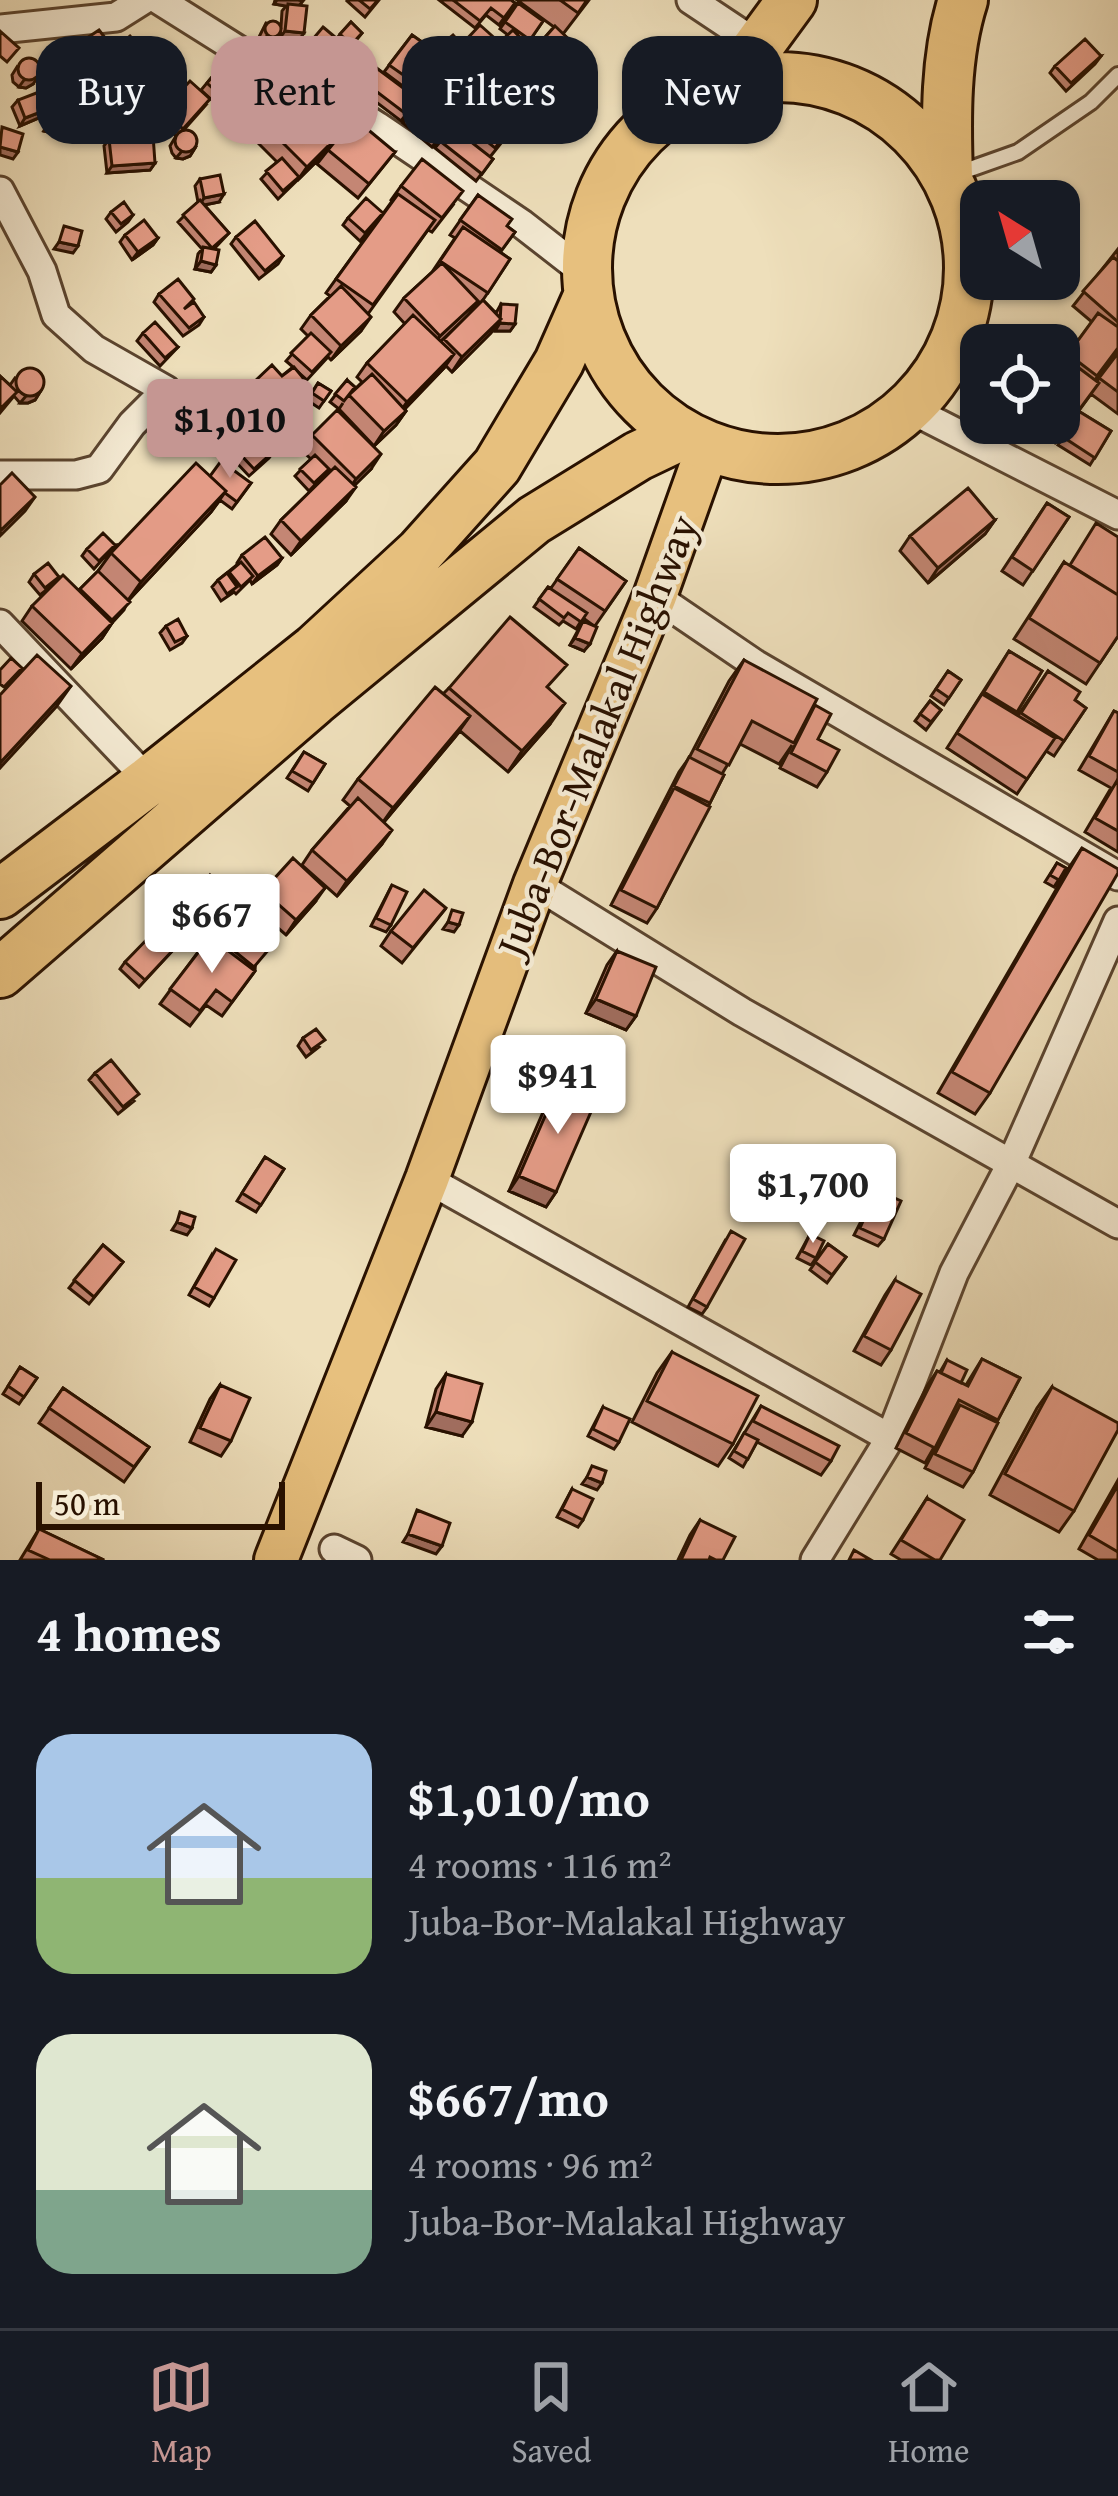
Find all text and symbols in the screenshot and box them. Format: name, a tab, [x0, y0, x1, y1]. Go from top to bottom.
chip: Buy	[36, 36, 187, 144]
chip: Rent	[211, 36, 378, 144]
chip: Filters	[402, 36, 598, 144]
chip: New	[622, 36, 783, 144]
north arrow	[960, 180, 1080, 300]
map controls	[960, 180, 1080, 444]
button: locate	[960, 324, 1080, 444]
pin: $1,010	[132, 379, 328, 481]
text: $1,010	[174, 389, 286, 446]
street label: Juba-Bor-Malakal Highway	[478, 505, 713, 969]
pin: $667	[141, 874, 283, 976]
text: $667	[172, 884, 252, 941]
pin: $941	[487, 1035, 629, 1137]
text: $941	[518, 1045, 598, 1102]
pin: $1,700	[715, 1144, 911, 1246]
text: $1,700	[757, 1154, 869, 1211]
scale bar	[36, 1476, 285, 1529]
text: 50 m	[54, 1479, 120, 1527]
text: 4 homes	[36, 1595, 222, 1670]
icon: filters	[1016, 1599, 1082, 1665]
text: $1,010/mo	[408, 1760, 650, 1835]
icon: home	[132, 1782, 276, 1926]
text: 4 rooms · 116 m²	[408, 1835, 672, 1892]
text: Juba-Bor-Malakal Highway	[408, 1892, 846, 1949]
text: $667/mo	[408, 2060, 609, 2135]
icon: home	[132, 2082, 276, 2226]
text: 4 rooms · 96 m²	[408, 2135, 653, 2192]
text: Juba-Bor-Malakal Highway	[408, 2192, 846, 2249]
tab: Map	[148, 2354, 214, 2474]
tab: Saved	[511, 2354, 591, 2474]
tab: Home	[888, 2354, 970, 2474]

